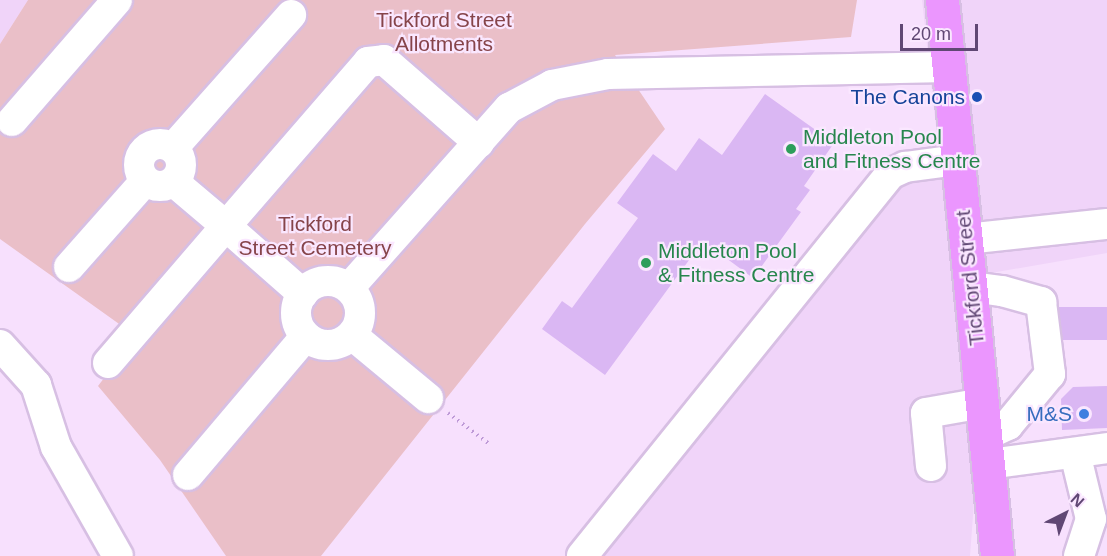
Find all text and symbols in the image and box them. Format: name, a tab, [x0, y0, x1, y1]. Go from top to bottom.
park label: Tickford Street Allotments	[376, 7, 512, 57]
scale bar	[903, 12, 981, 50]
text: 20 m	[911, 24, 951, 44]
place label: The Canons	[851, 84, 965, 110]
marker: The Canons	[970, 90, 984, 104]
place label: Middleton Pool and Fitness Centre	[803, 124, 980, 174]
marker: Middleton Pool and Fitness Centre	[784, 142, 798, 156]
street label: Tickford Street	[950, 209, 990, 347]
park label: Tickford Street Cemetery	[239, 211, 391, 261]
place label: Middleton Pool & Fitness Centre	[658, 238, 814, 288]
marker: Middleton Pool & Fitness Centre	[639, 256, 653, 270]
place label: M&S	[1026, 401, 1072, 427]
marker: M&S	[1077, 407, 1091, 421]
north arrow	[1035, 484, 1095, 544]
text: N	[1067, 490, 1087, 510]

